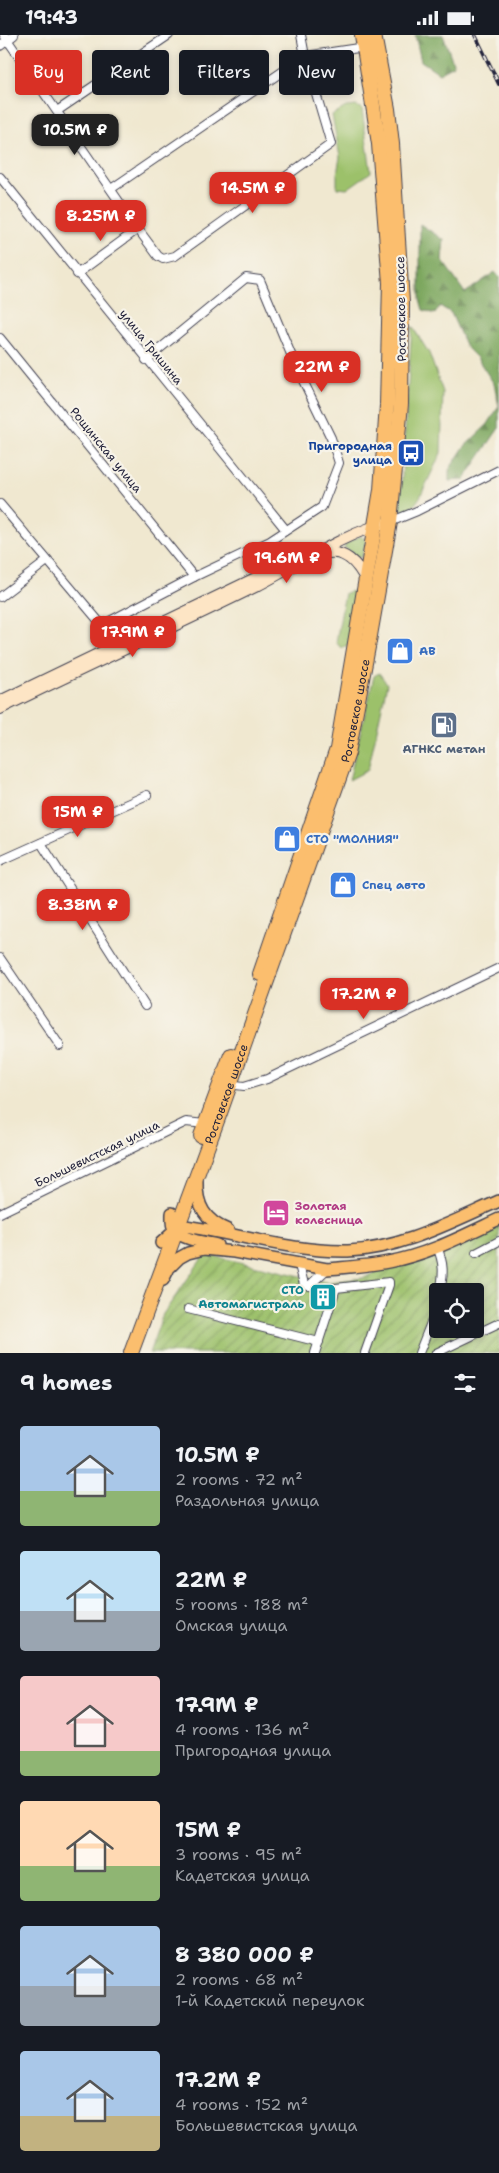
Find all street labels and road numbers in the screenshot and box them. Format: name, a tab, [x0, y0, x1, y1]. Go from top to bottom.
street label: Ростовское шоссе	[392, 256, 410, 362]
street label: улица Гришина	[116, 306, 187, 388]
street label: Рощинская улица	[66, 404, 146, 497]
street label: Ростовское шоссе	[337, 657, 374, 765]
street label: Ростовское шоссе	[201, 1042, 252, 1146]
street label: Большевистская улица	[32, 1117, 162, 1191]

